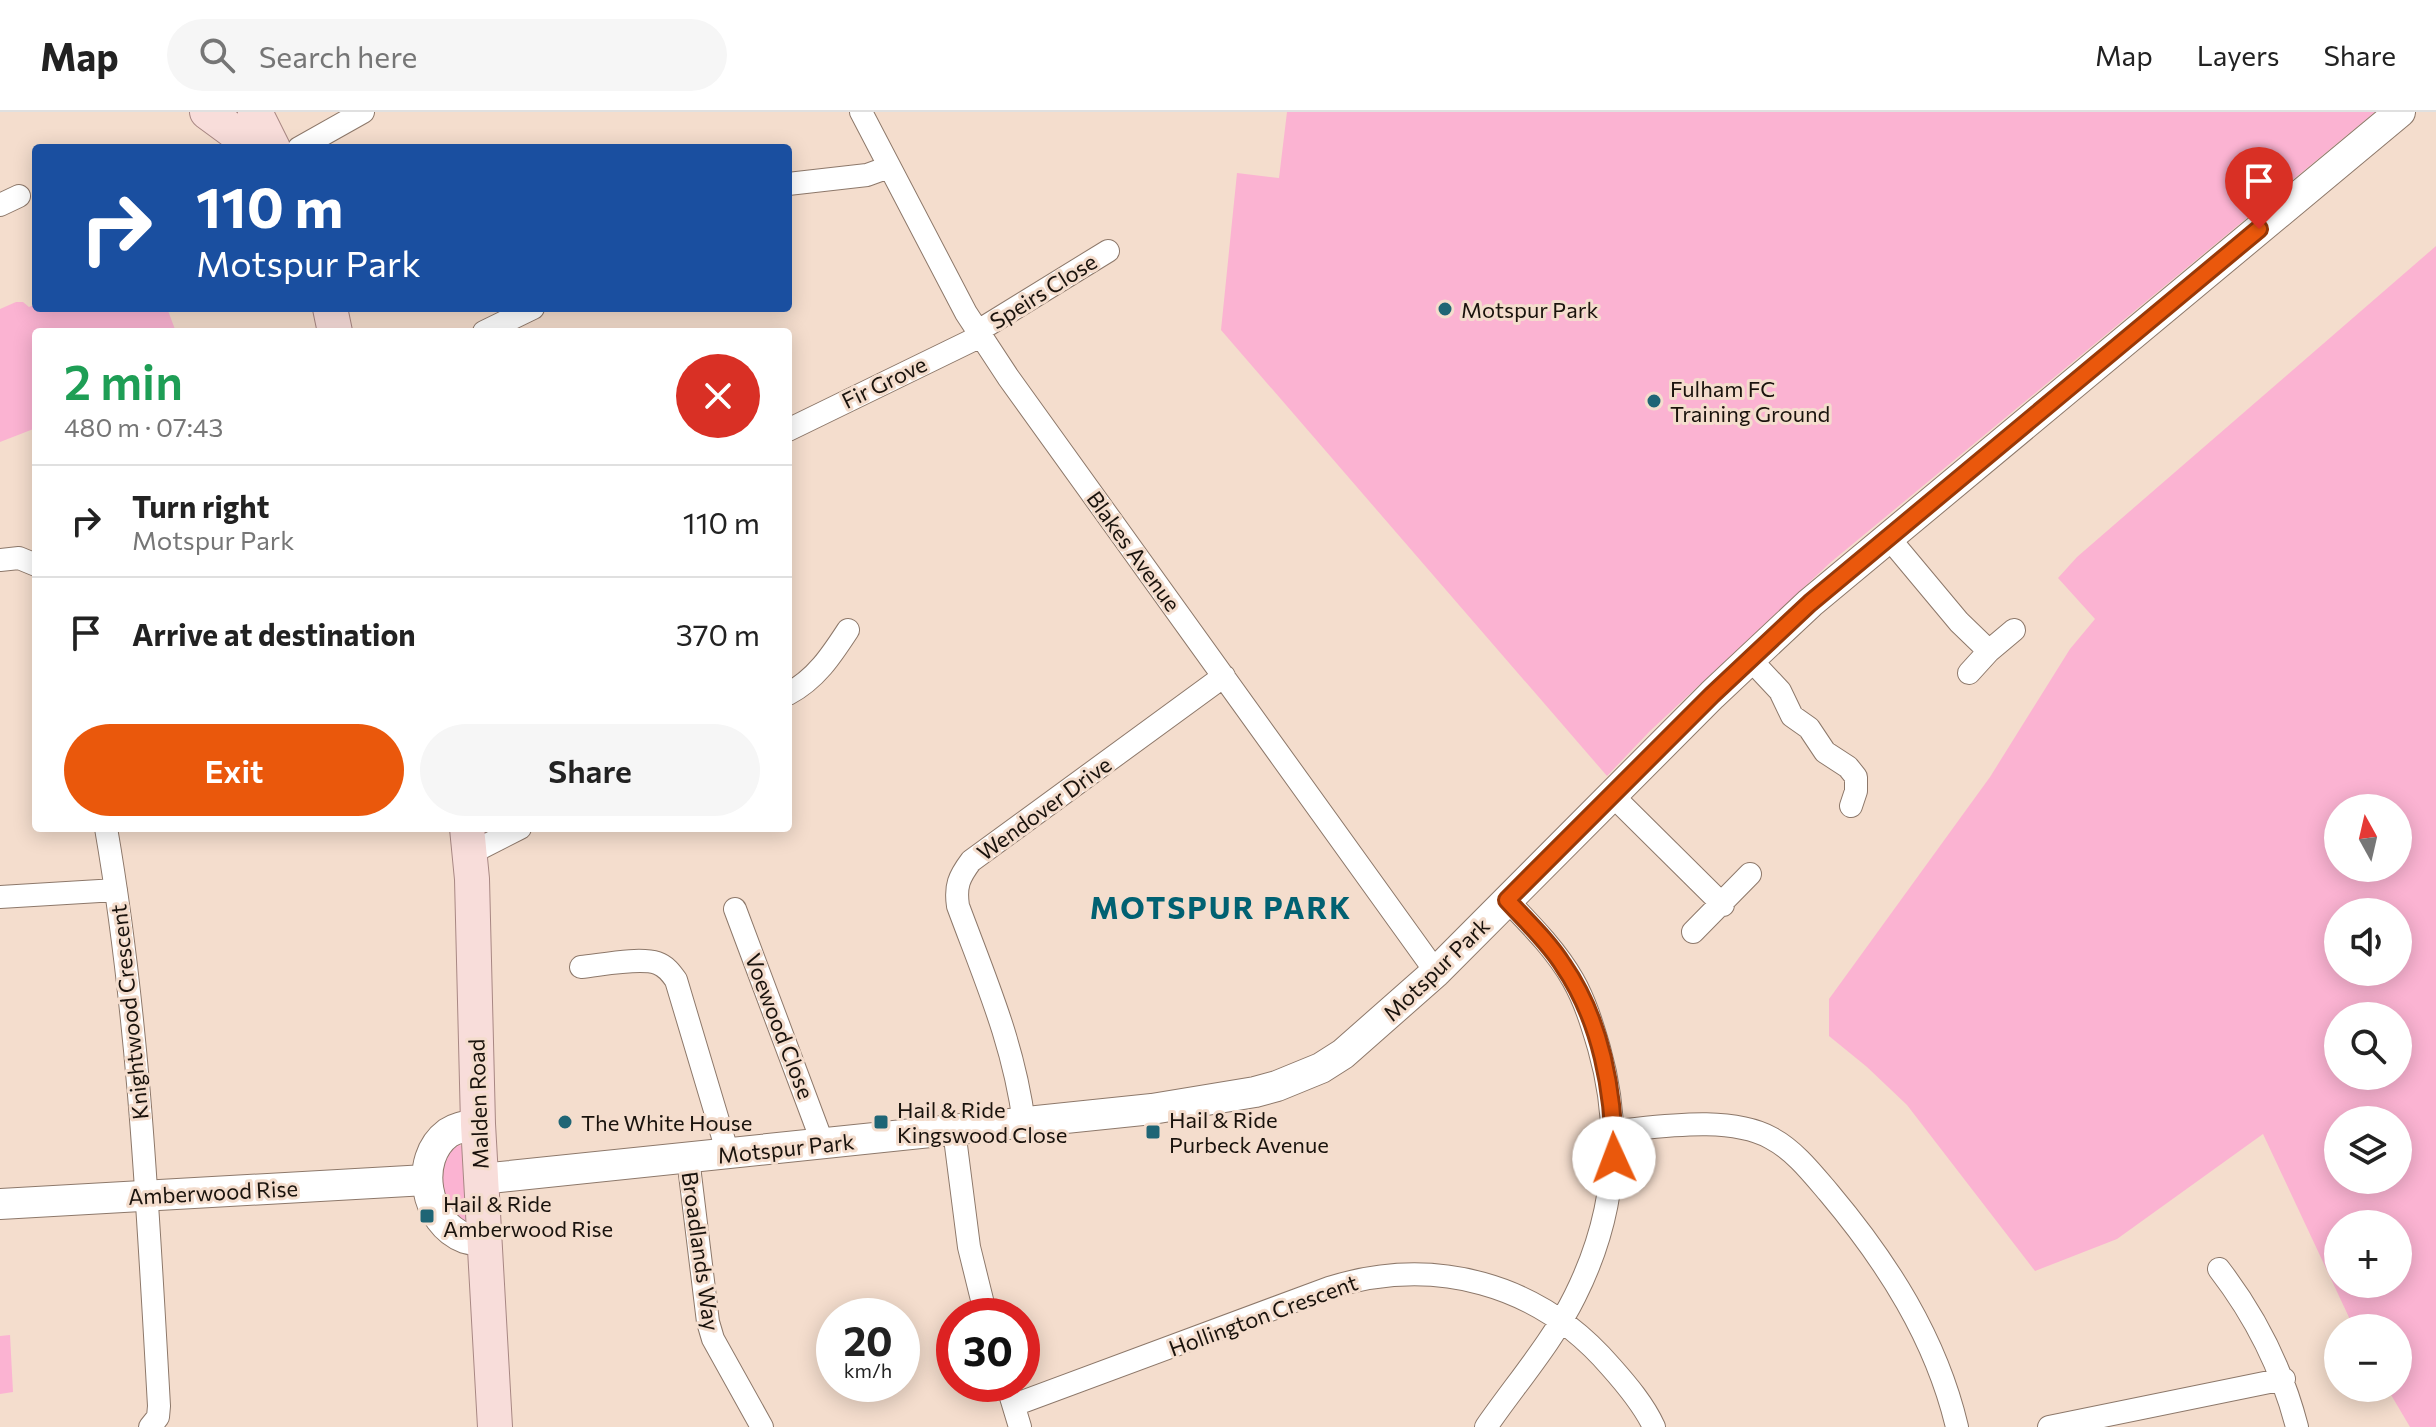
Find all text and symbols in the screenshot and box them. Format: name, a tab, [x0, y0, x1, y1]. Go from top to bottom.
search box	[167, 19, 727, 91]
text: Map	[40, 32, 119, 79]
icon: search	[195, 33, 239, 77]
text: Search here	[259, 37, 417, 74]
text: Map	[2095, 38, 2153, 72]
text: Layers	[2197, 38, 2279, 72]
text: Share	[2323, 38, 2396, 72]
pin	[2225, 147, 2293, 229]
icon: arrive	[2237, 159, 2281, 203]
text: 110 m	[196, 171, 343, 240]
icon: right	[64, 176, 168, 280]
text: Motspur Park	[196, 240, 421, 284]
street label: Speirs Close	[985, 247, 1101, 335]
place label: Motspur Park	[1461, 296, 1598, 323]
marker: Motspur Park	[1436, 300, 1454, 318]
street label: Fir Grove	[837, 350, 931, 414]
text: 2 min	[64, 351, 183, 410]
button: close	[676, 354, 760, 438]
place label: Fulham FC Training Ground	[1670, 375, 1830, 427]
marker: Fulham FC Training Ground	[1645, 392, 1663, 410]
text: 480 m · 07:43	[64, 411, 223, 442]
street label: Blakes Avenue	[1081, 486, 1187, 616]
text: Turn right	[132, 487, 269, 524]
icon: right	[64, 499, 108, 543]
text: 110 m	[683, 503, 760, 540]
text: Motspur Park	[132, 524, 294, 555]
icon: arrive	[64, 611, 108, 655]
text: Arrive at destination	[132, 615, 416, 652]
text: 370 m	[676, 615, 760, 652]
button: Exit	[64, 724, 404, 816]
button: Share	[420, 724, 760, 816]
street label: Wendover Drive	[972, 750, 1116, 866]
north arrow	[2324, 794, 2412, 882]
map controls	[2324, 794, 2412, 1402]
district label: MOTSPUR PARK	[1090, 888, 1352, 925]
button: sound	[2324, 898, 2412, 986]
street label: Knightwood Crescent	[104, 903, 154, 1121]
street label: Motspur Park	[1377, 912, 1495, 1026]
street label: Voewood Close	[740, 949, 820, 1103]
button: search	[2324, 1002, 2412, 1090]
street label: Malden Road	[462, 1038, 494, 1170]
place label: Hail & Ride Kingswood Close	[897, 1096, 1067, 1148]
place label: Hail & Ride Purbeck Avenue	[1169, 1106, 1329, 1158]
button: layers	[2324, 1106, 2412, 1194]
place label: The White House	[581, 1109, 752, 1136]
marker: The White House	[556, 1113, 574, 1131]
marker: Hail & Ride Kingswood Close	[872, 1113, 890, 1131]
position arrow	[1572, 1116, 1656, 1200]
marker: Hail & Ride Purbeck Avenue	[1144, 1123, 1162, 1141]
street label: Motspur Park	[716, 1127, 856, 1169]
street label: Broadlands Way	[676, 1170, 726, 1332]
street label: Amberwood Rise	[127, 1174, 299, 1210]
place label: Hail & Ride Amberwood Rise	[443, 1190, 613, 1242]
marker: Hail & Ride Amberwood Rise	[418, 1207, 436, 1225]
button: +	[2324, 1210, 2412, 1298]
street label: Hollington Crescent	[1165, 1268, 1361, 1362]
speed limit sign: 30	[936, 1298, 1040, 1402]
button: −	[2324, 1314, 2412, 1402]
text: 20	[843, 1315, 893, 1364]
text: km/h	[844, 1358, 892, 1382]

